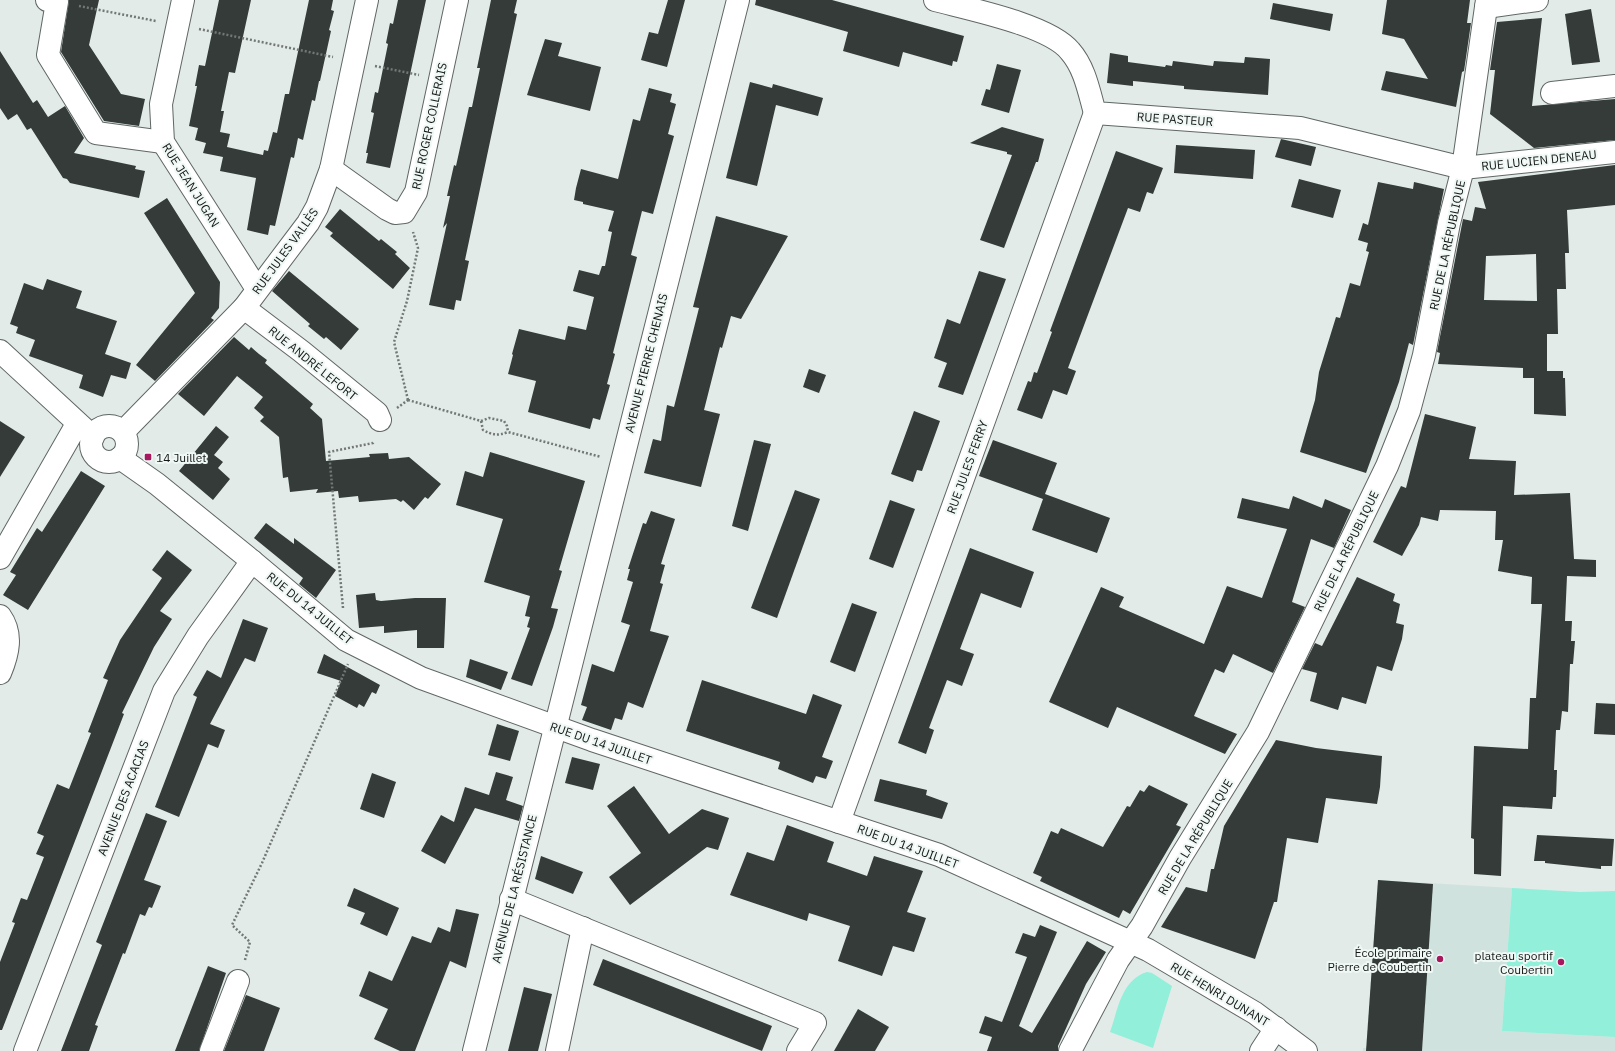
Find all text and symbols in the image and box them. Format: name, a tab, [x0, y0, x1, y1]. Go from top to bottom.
street label: RUE ROGER COLLERAIS	[408, 61, 450, 191]
street label: RUE PASTEUR	[1136, 109, 1214, 129]
street label: RUE JEAN JUGAN	[159, 140, 223, 230]
street label: RUE LUCIEN DENEAU	[1480, 146, 1598, 174]
street label: RUE DE LA RÉPUBLIQUE	[1426, 179, 1468, 311]
street label: RUE JULES VALLÈS	[249, 205, 321, 297]
street label: AVENUE PIERRE CHENAIS	[621, 292, 671, 434]
street label: RUE ANDRÉ LEFORT	[266, 323, 360, 403]
street label: RUE JULES FERRY	[943, 418, 991, 516]
place label: 14 Juillet	[156, 450, 206, 465]
marker: 14 Juillet	[143, 452, 153, 462]
street label: RUE DE LA RÉPUBLIQUE	[1310, 488, 1382, 614]
street label: RUE DU 14 JUILLET	[264, 569, 356, 647]
street label: RUE DU 14 JUILLET	[548, 719, 654, 768]
street label: AVENUE DES ACACIAS	[94, 738, 152, 858]
street label: RUE DE LA RÉPUBLIQUE	[1154, 776, 1236, 898]
street label: AVENUE DE LA RÉSISTANCE	[488, 813, 540, 965]
street label: RUE DU 14 JUILLET	[855, 821, 961, 871]
place label: École primaire Pierre de Coubertin	[1328, 945, 1432, 974]
place label: plateau sportif Coubertin	[1474, 948, 1553, 977]
marker: École primaire Pierre de Coubertin	[1435, 954, 1445, 964]
marker: plateau sportif Coubertin	[1556, 957, 1566, 967]
street label: RUE HENRI DUNANT	[1168, 959, 1272, 1029]

